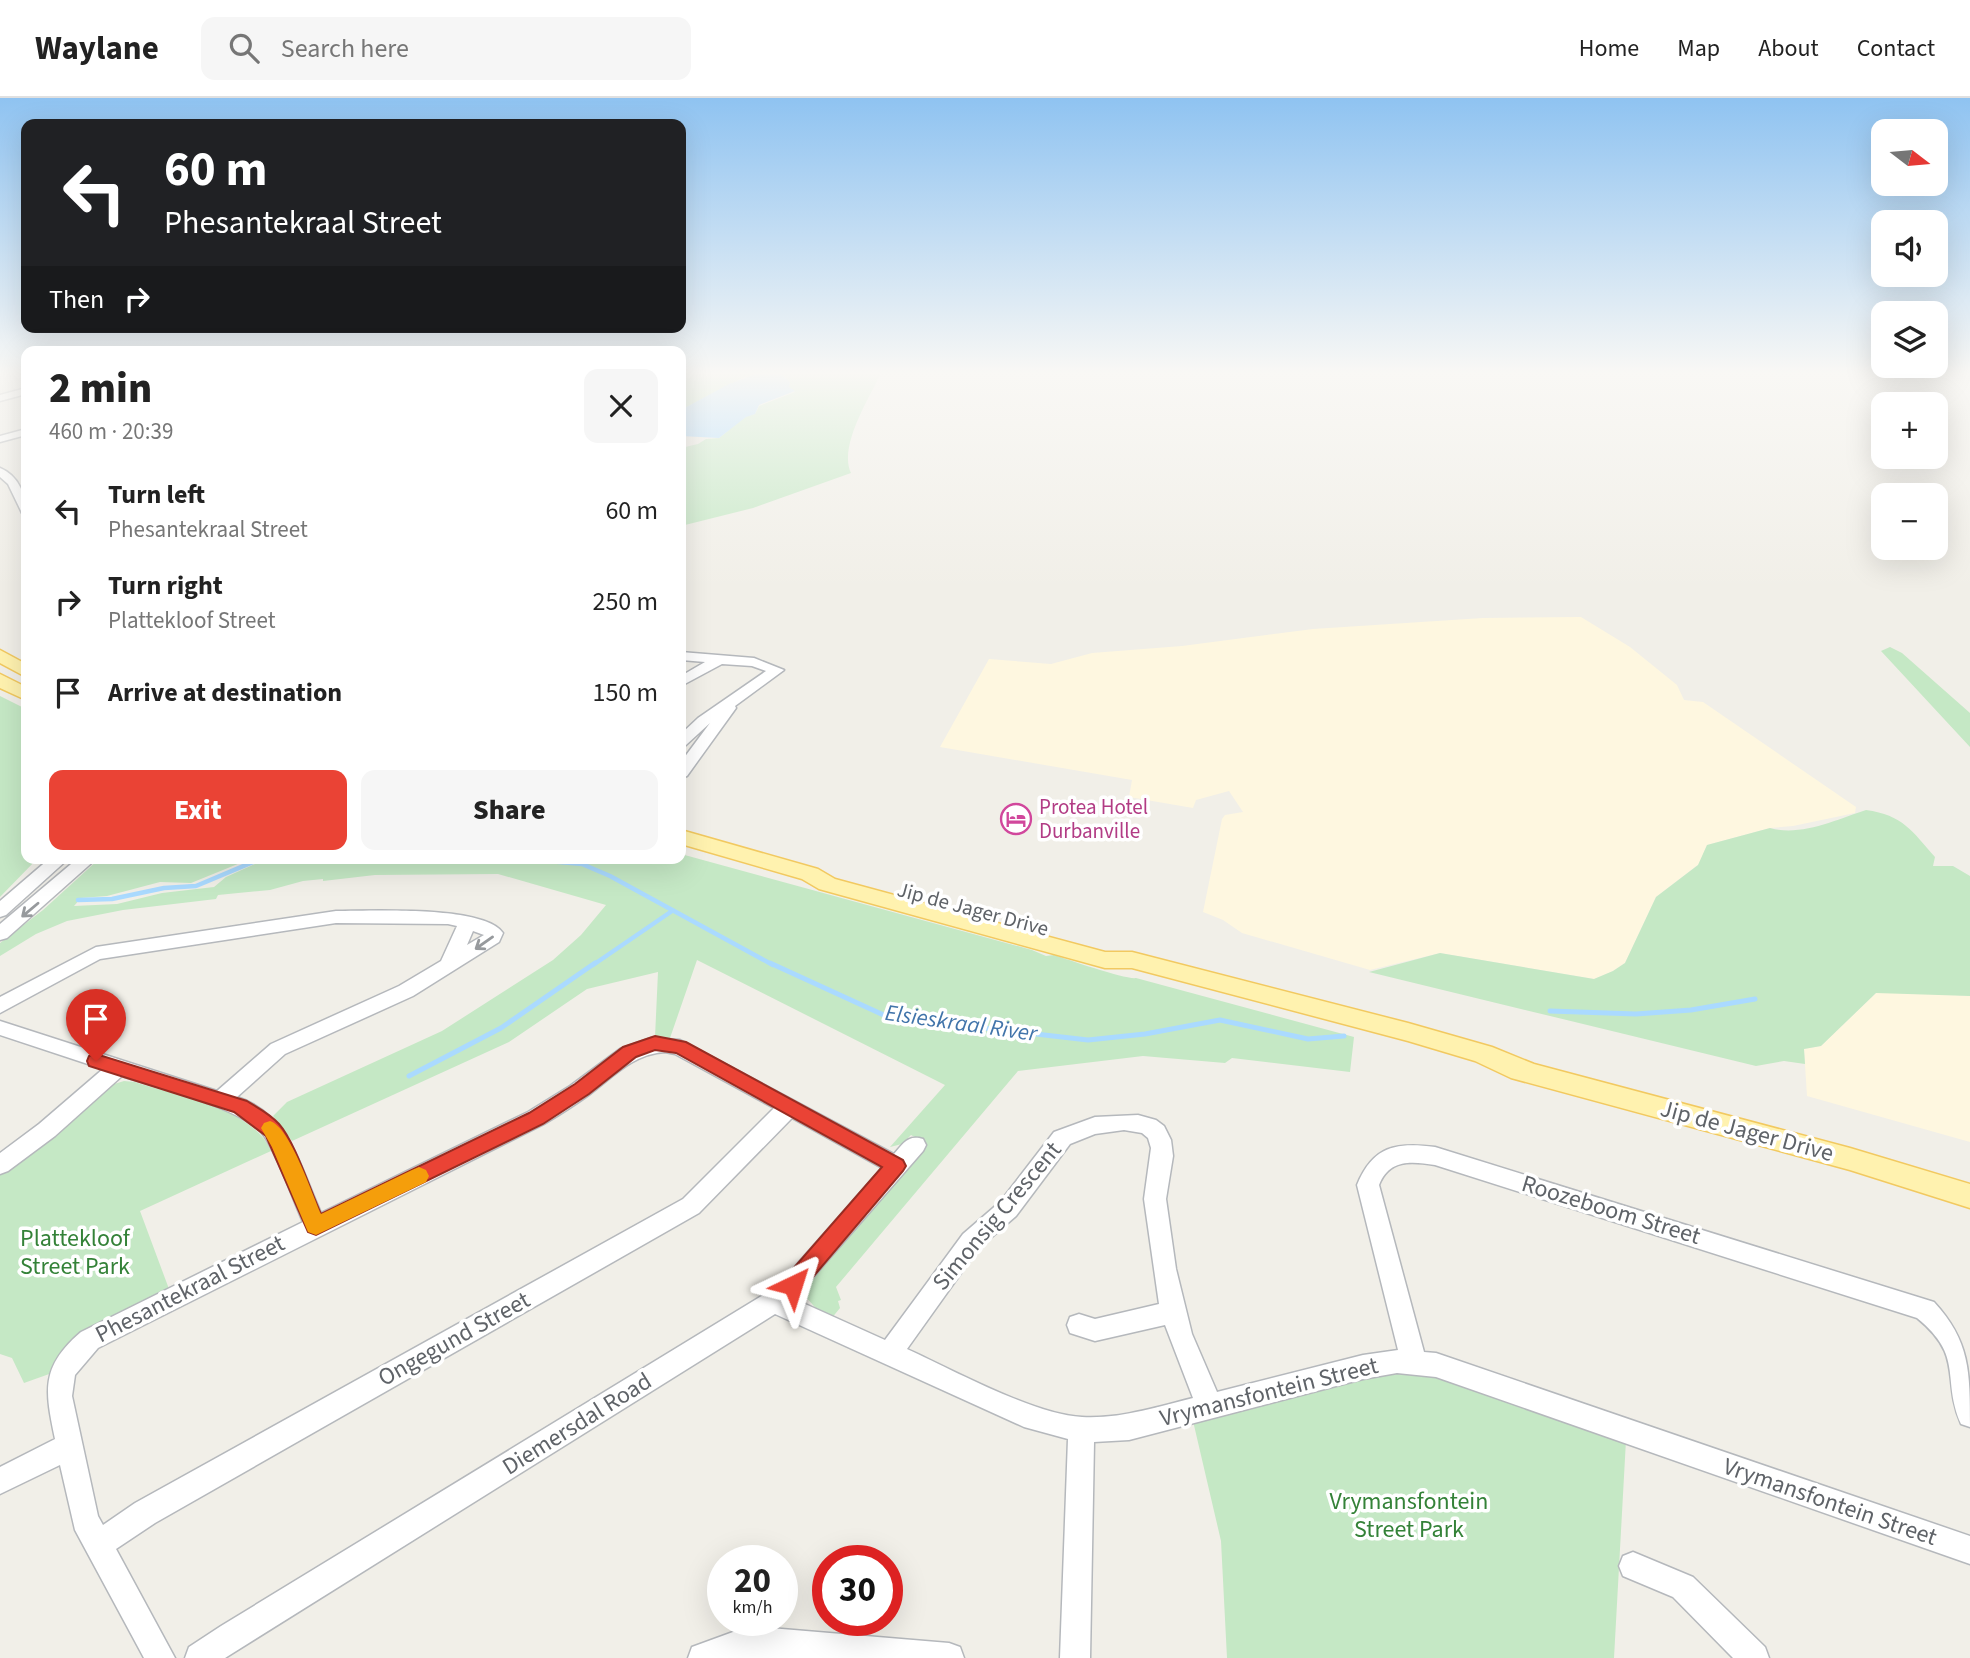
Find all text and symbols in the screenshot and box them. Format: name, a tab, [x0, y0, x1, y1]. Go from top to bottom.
search box	[201, 17, 691, 80]
text: Waylane	[35, 25, 159, 72]
icon: search	[225, 29, 263, 67]
text: Search here	[281, 30, 409, 67]
text: Home	[1579, 31, 1639, 66]
text: Map	[1677, 31, 1720, 66]
text: About	[1758, 31, 1819, 66]
text: Contact	[1857, 31, 1935, 66]
north arrow	[1871, 119, 1948, 196]
map controls	[1871, 119, 1948, 560]
text: 60 m	[164, 135, 268, 205]
icon: left	[49, 147, 140, 238]
text: Phesantekraal Street	[164, 200, 442, 246]
button: sound	[1871, 210, 1948, 287]
icon: right	[118, 280, 156, 318]
text: Then	[49, 281, 104, 318]
button: layers	[1871, 301, 1948, 378]
text: 2 min	[49, 359, 152, 419]
button: close	[584, 369, 658, 443]
button: +	[1871, 392, 1948, 469]
text: 460 m · 20:39	[49, 415, 173, 448]
text: Turn left	[108, 476, 205, 513]
button: −	[1871, 483, 1948, 560]
icon: left	[49, 492, 87, 530]
text: 60 m	[605, 492, 658, 529]
text: Phesantekraal Street	[108, 513, 308, 546]
text: Turn right	[108, 567, 223, 604]
icon: right	[49, 583, 87, 621]
text: 250 m	[592, 583, 658, 620]
text: Plattekloof Street	[108, 604, 275, 637]
icon: arrive	[49, 674, 87, 712]
text: Arrive at destination	[108, 674, 342, 711]
text: 150 m	[592, 674, 658, 711]
button: Exit	[49, 770, 347, 850]
button: Share	[361, 770, 658, 850]
place label: Protea Hotel Durbanville	[1039, 792, 1148, 846]
hotel icon: Protea Hotel Durbanville	[999, 802, 1033, 836]
street label: Jip de Jager Drive	[894, 874, 1052, 944]
one-way arrow	[21, 903, 39, 918]
one-way arrow	[475, 936, 494, 950]
pin	[66, 989, 126, 1061]
water label: Elsieskraal River	[883, 996, 1040, 1050]
icon: arrive	[77, 1000, 115, 1038]
street label: Jip de Jager Drive	[1657, 1091, 1837, 1171]
street label: Simonsig Crescent	[924, 1134, 1070, 1298]
street label: Roozeboom Street	[1517, 1166, 1705, 1254]
park label: Plattekloof Street Park	[20, 1221, 131, 1284]
street label: Phesantekraal Street	[89, 1226, 291, 1352]
position arrow	[756, 1248, 830, 1322]
street label: Ongegund Street	[372, 1283, 536, 1395]
street label: Vrymansfontein Street	[1156, 1348, 1382, 1436]
street label: Diemersdal Road	[495, 1364, 659, 1484]
street label: Vrymansfontein Street	[1719, 1449, 1941, 1555]
park label: Vrymansfontein Street Park	[1330, 1484, 1488, 1547]
speed limit sign: 30	[812, 1545, 903, 1636]
text: 20	[734, 1556, 771, 1606]
text: km/h	[733, 1595, 772, 1620]

